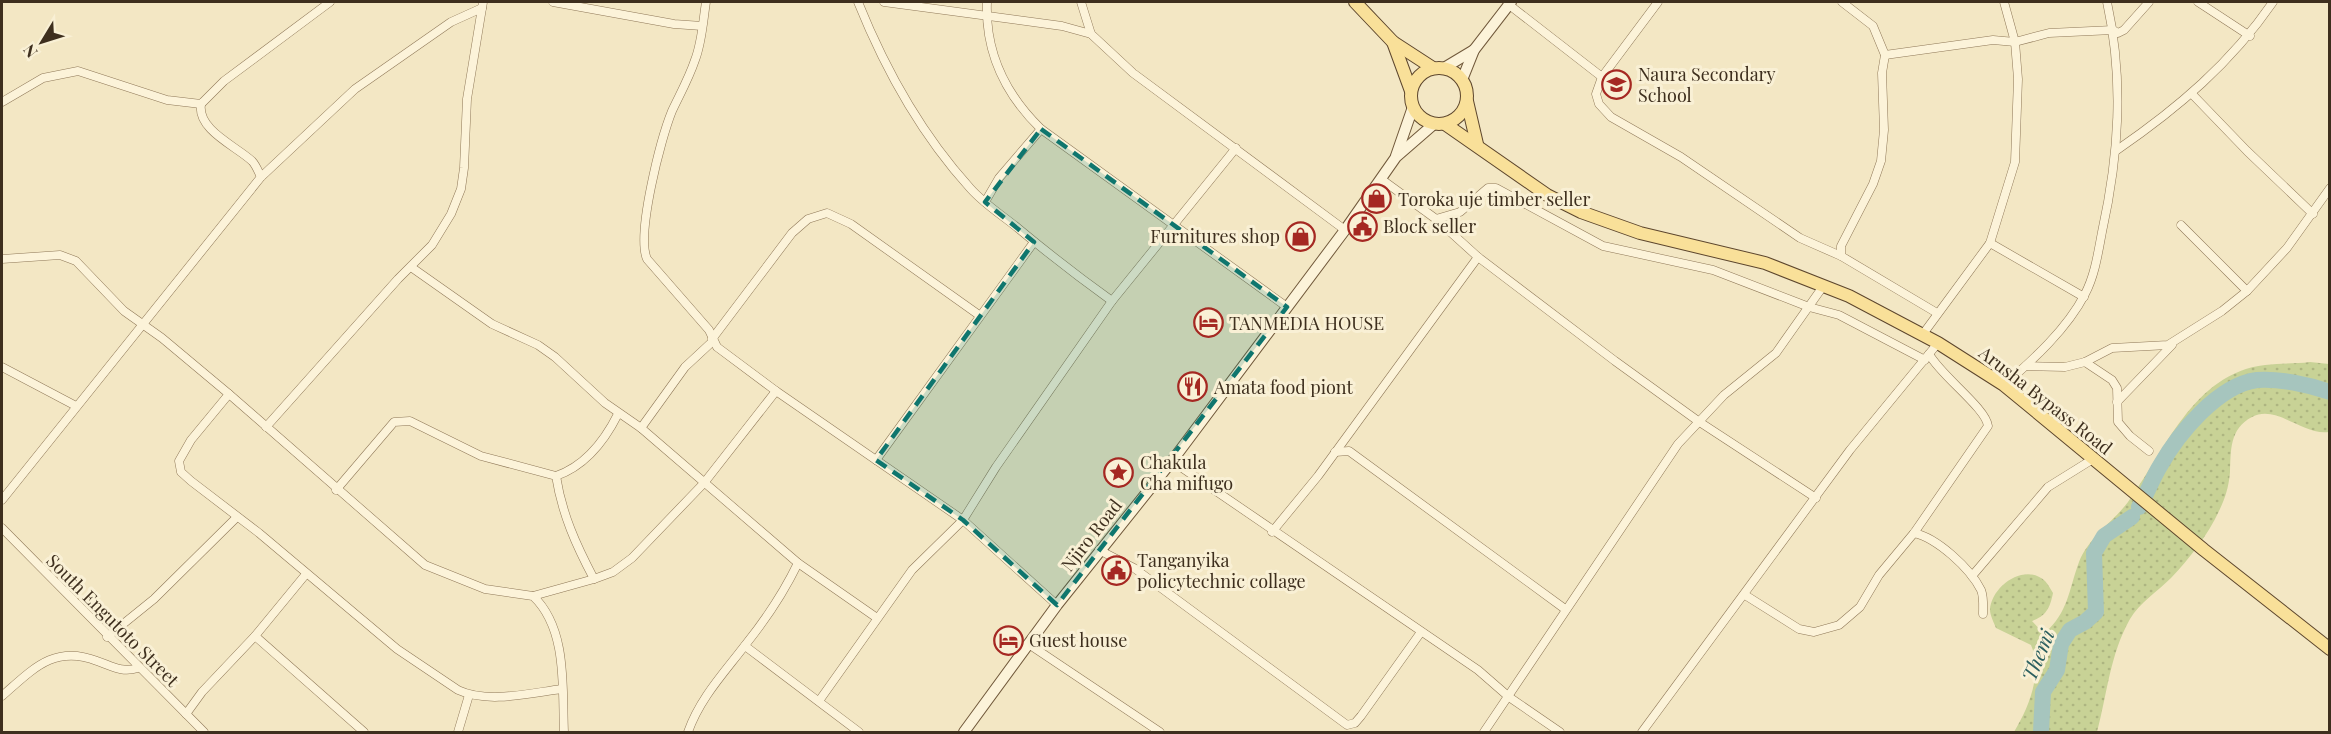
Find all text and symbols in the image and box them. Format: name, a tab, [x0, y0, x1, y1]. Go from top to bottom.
north arrow	[12, 12, 72, 72]
text: N	[18, 40, 42, 63]
place label: Naura Secondary School	[1638, 62, 1776, 107]
school or university icon: Naura Secondary School	[1601, 68, 1633, 100]
shop icon: Toroka uje timber seller	[1361, 183, 1393, 215]
place label: Toroka uje timber seller	[1398, 187, 1591, 211]
public building icon: Block seller	[1346, 210, 1378, 242]
place label: Block seller	[1383, 214, 1476, 238]
shop icon: Furnitures shop	[1285, 220, 1317, 252]
place label: Furnitures shop	[1150, 224, 1280, 248]
hotel icon: TANMEDIA HOUSE	[1192, 307, 1224, 339]
place label: TANMEDIA HOUSE	[1229, 311, 1384, 335]
street label: Arusha Bypass Road	[1974, 340, 2118, 460]
restaurant icon: Amata food piont	[1177, 371, 1209, 403]
place label: Amata food piont	[1213, 375, 1354, 399]
place label: Chakula Cha mifugo	[1140, 450, 1233, 495]
place icon: Chakula Cha mifugo	[1103, 456, 1135, 488]
street label: Njiro Road	[1055, 493, 1127, 576]
street label: South Engutoto Street	[41, 548, 185, 692]
place label: Tanganyika policytechnic collage	[1137, 548, 1306, 593]
public building icon: Tanganyika policytechnic collage	[1100, 554, 1132, 586]
hotel icon: Guest house	[992, 624, 1024, 656]
water label: Themi	[2014, 624, 2060, 685]
place label: Guest house	[1029, 628, 1127, 652]

